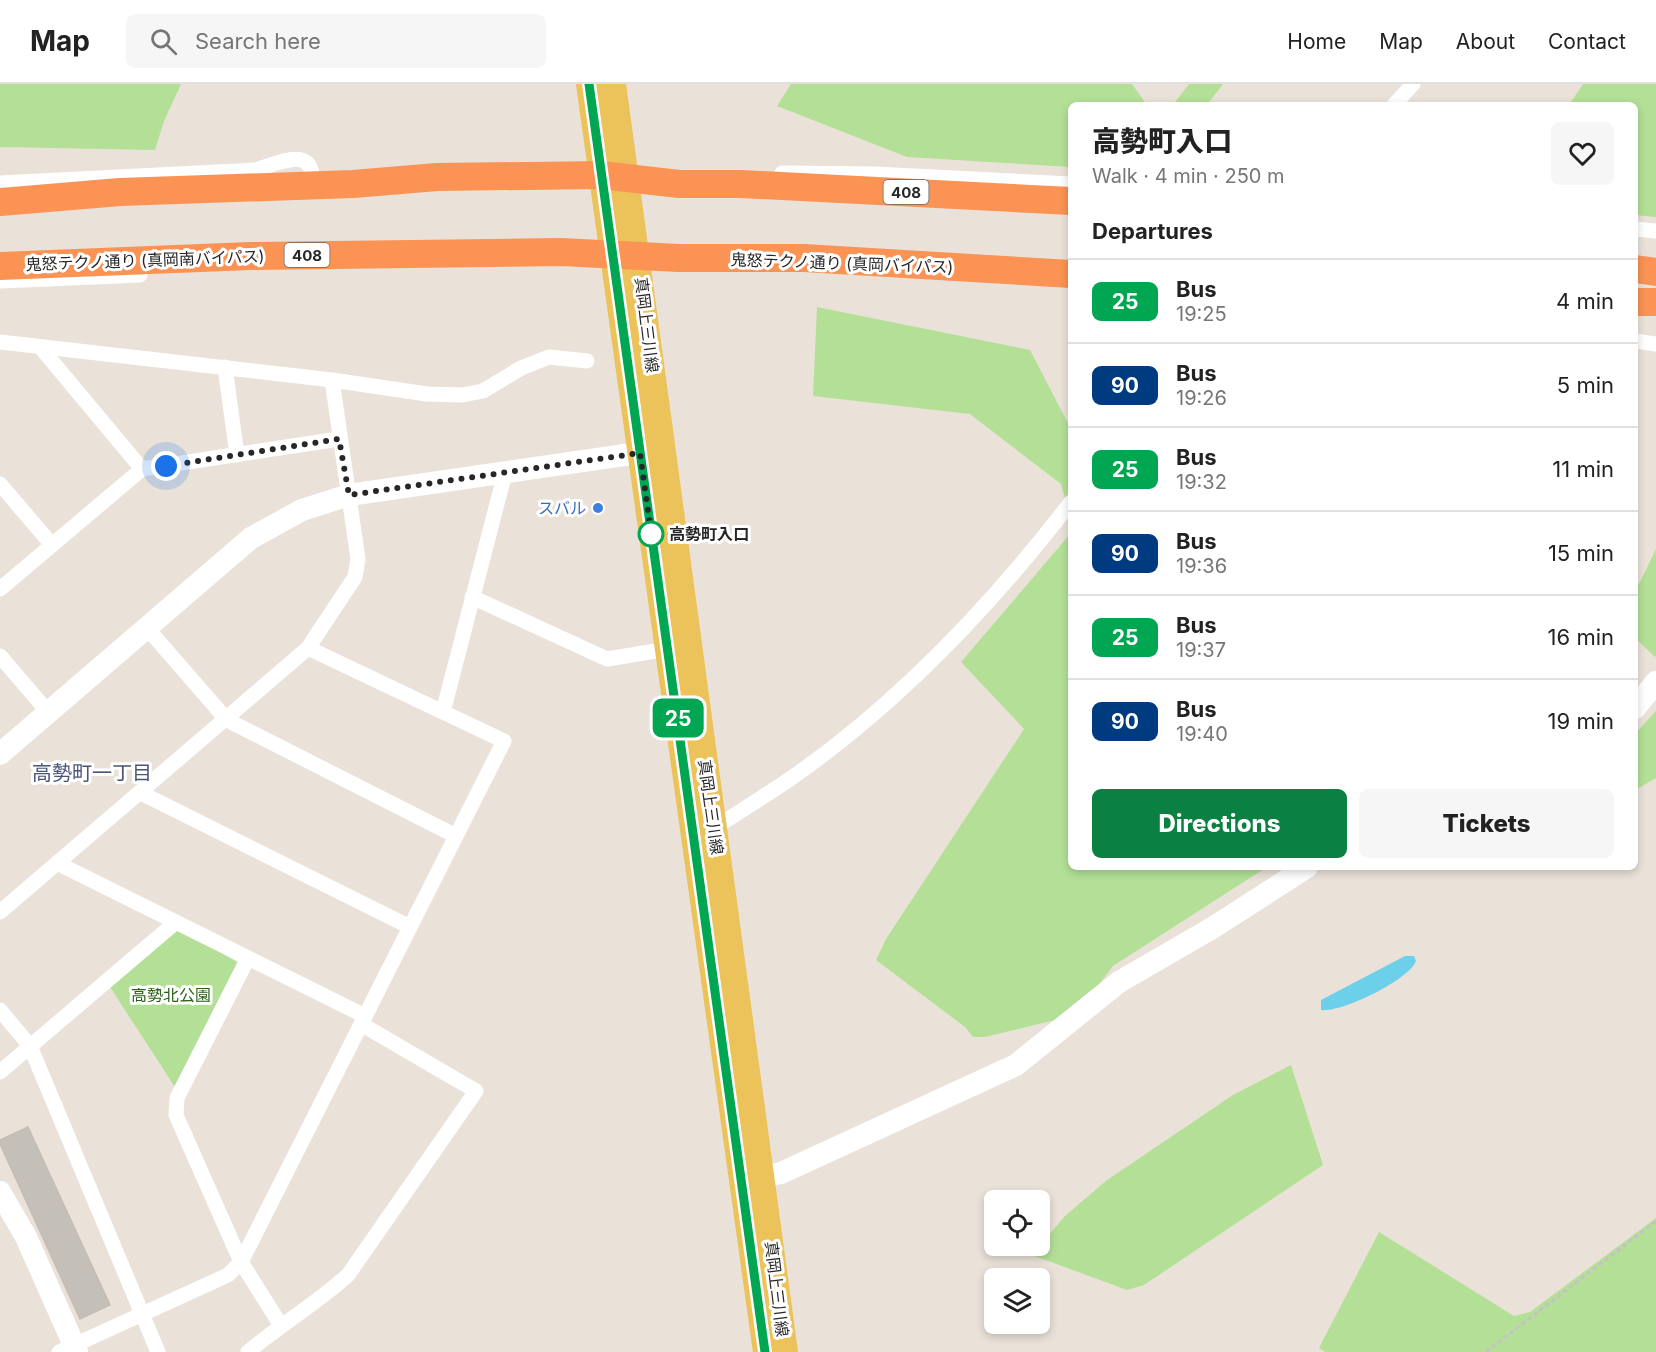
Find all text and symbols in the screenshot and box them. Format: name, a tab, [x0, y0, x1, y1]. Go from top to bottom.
search box	[126, 14, 546, 68]
text: Map	[30, 24, 90, 58]
icon: search	[147, 25, 180, 58]
text: Search here	[195, 28, 321, 54]
text: Home	[1287, 29, 1346, 54]
text: Map	[1379, 29, 1423, 54]
text: About	[1456, 29, 1515, 54]
text: Contact	[1548, 29, 1626, 54]
button: heart	[1551, 122, 1614, 185]
text: 高勢町入口	[1092, 124, 1232, 158]
text: Walk · 4 min · 250 m	[1092, 164, 1285, 188]
road number: 408	[884, 180, 928, 204]
text: Departures	[1092, 218, 1213, 244]
road number: 408	[284, 243, 330, 267]
street label: 鬼怒テクノ通り (真岡南バイパス)	[25, 246, 265, 274]
street label: 鬼怒テクノ通り (真岡バイパス)	[730, 249, 954, 277]
street label: 真岡上三川線	[631, 276, 663, 374]
text: Bus	[1176, 276, 1217, 302]
text: 4 min	[1556, 288, 1614, 314]
text: 25	[1112, 289, 1138, 314]
text: 19:25	[1176, 302, 1227, 326]
text: Bus	[1176, 360, 1217, 386]
text: 5 min	[1557, 372, 1614, 398]
text: 90	[1111, 373, 1139, 398]
text: 19:26	[1176, 386, 1227, 410]
text: Bus	[1176, 444, 1217, 470]
your location	[151, 451, 181, 481]
text: 11 min	[1552, 456, 1614, 482]
text: 25	[1112, 457, 1138, 482]
text: 19:32	[1176, 470, 1227, 494]
place label: スバル	[538, 498, 586, 518]
marker: スバル	[591, 501, 605, 515]
marker: 高勢町入口	[638, 521, 664, 547]
place label: 高勢町入口	[669, 524, 749, 544]
text: Bus	[1176, 528, 1217, 554]
text: 15 min	[1548, 540, 1614, 566]
text: 90	[1111, 541, 1139, 566]
text: 19:36	[1176, 554, 1227, 578]
text: Bus	[1176, 612, 1217, 638]
text: 16 min	[1548, 624, 1614, 650]
text: 25	[1112, 625, 1138, 650]
text: 19:37	[1176, 638, 1226, 662]
text: Bus	[1176, 696, 1217, 722]
line badge: 25	[651, 698, 705, 738]
text: 25	[665, 706, 691, 731]
text: 19 min	[1548, 708, 1614, 734]
text: 90	[1111, 709, 1139, 734]
text: 19:40	[1176, 722, 1228, 746]
street label: 真岡上三川線	[694, 758, 728, 856]
district label: 高勢町一丁目	[32, 761, 152, 785]
button: Directions	[1092, 789, 1347, 858]
button: Tickets	[1359, 789, 1614, 858]
park label: 高勢北公園	[131, 985, 211, 1005]
map controls	[984, 1190, 1050, 1334]
button: locate	[984, 1190, 1050, 1256]
street label: 真岡上三川線	[761, 1240, 793, 1338]
button: layers	[984, 1268, 1050, 1334]

